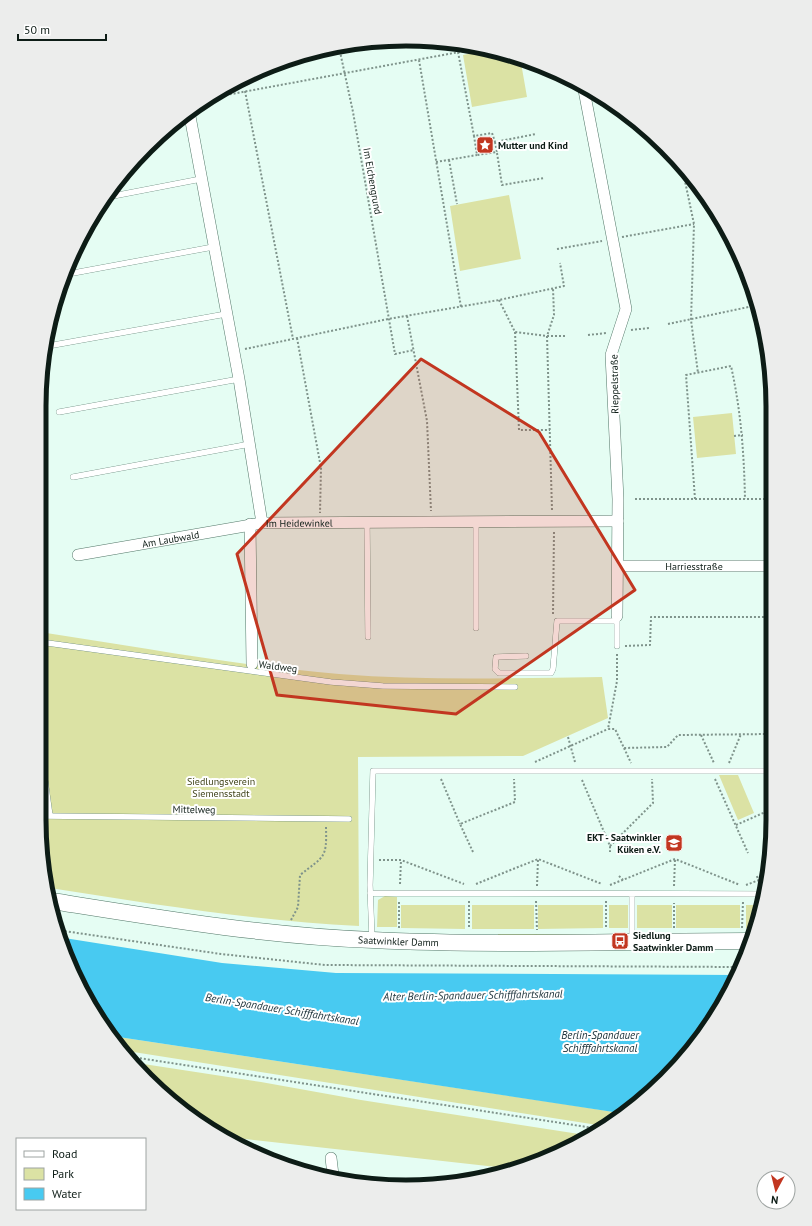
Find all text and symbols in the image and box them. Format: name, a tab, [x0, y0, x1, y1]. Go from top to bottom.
scale bar	[18, 16, 106, 42]
text: 50 m	[24, 22, 50, 37]
place icon: Mutter und Kind	[475, 135, 495, 155]
place label: Mutter und Kind	[498, 139, 568, 152]
street label: Im Eichengrund	[360, 147, 385, 215]
street label: Rieppelstraße	[607, 354, 622, 414]
street label: Im Heidewinkel	[266, 517, 333, 530]
street label: Am Laubwald	[141, 528, 200, 551]
street label: Harriesstraße	[665, 560, 723, 573]
street label: Waldweg	[258, 658, 298, 675]
park label: Siedlungsverein Siemensstadt	[187, 775, 255, 800]
street label: Mittelweg	[172, 803, 216, 816]
place label: EKT - Saatwinkler Küken e.V.	[587, 831, 662, 856]
school or university icon: EKT - Saatwinkler Küken e.V.	[664, 833, 684, 853]
place label: Siedlung Saatwinkler Damm	[633, 929, 713, 954]
bus stop icon: Siedlung Saatwinkler Damm	[610, 931, 630, 951]
street label: Saatwinkler Damm	[358, 933, 439, 949]
water label: Alter Berlin-Spandauer Schifffahrtskanal	[382, 986, 563, 1004]
water label: Berlin-Spandauer Schifffahrtskanal	[204, 990, 360, 1028]
water label: Berlin-Spandauer Schifffahrtskanal	[561, 1028, 640, 1055]
legend	[16, 1138, 146, 1210]
text: Road	[52, 1146, 77, 1161]
text: Park	[52, 1166, 74, 1181]
north arrow	[756, 1170, 796, 1210]
text: Water	[52, 1186, 82, 1201]
text: N	[770, 1193, 779, 1207]

